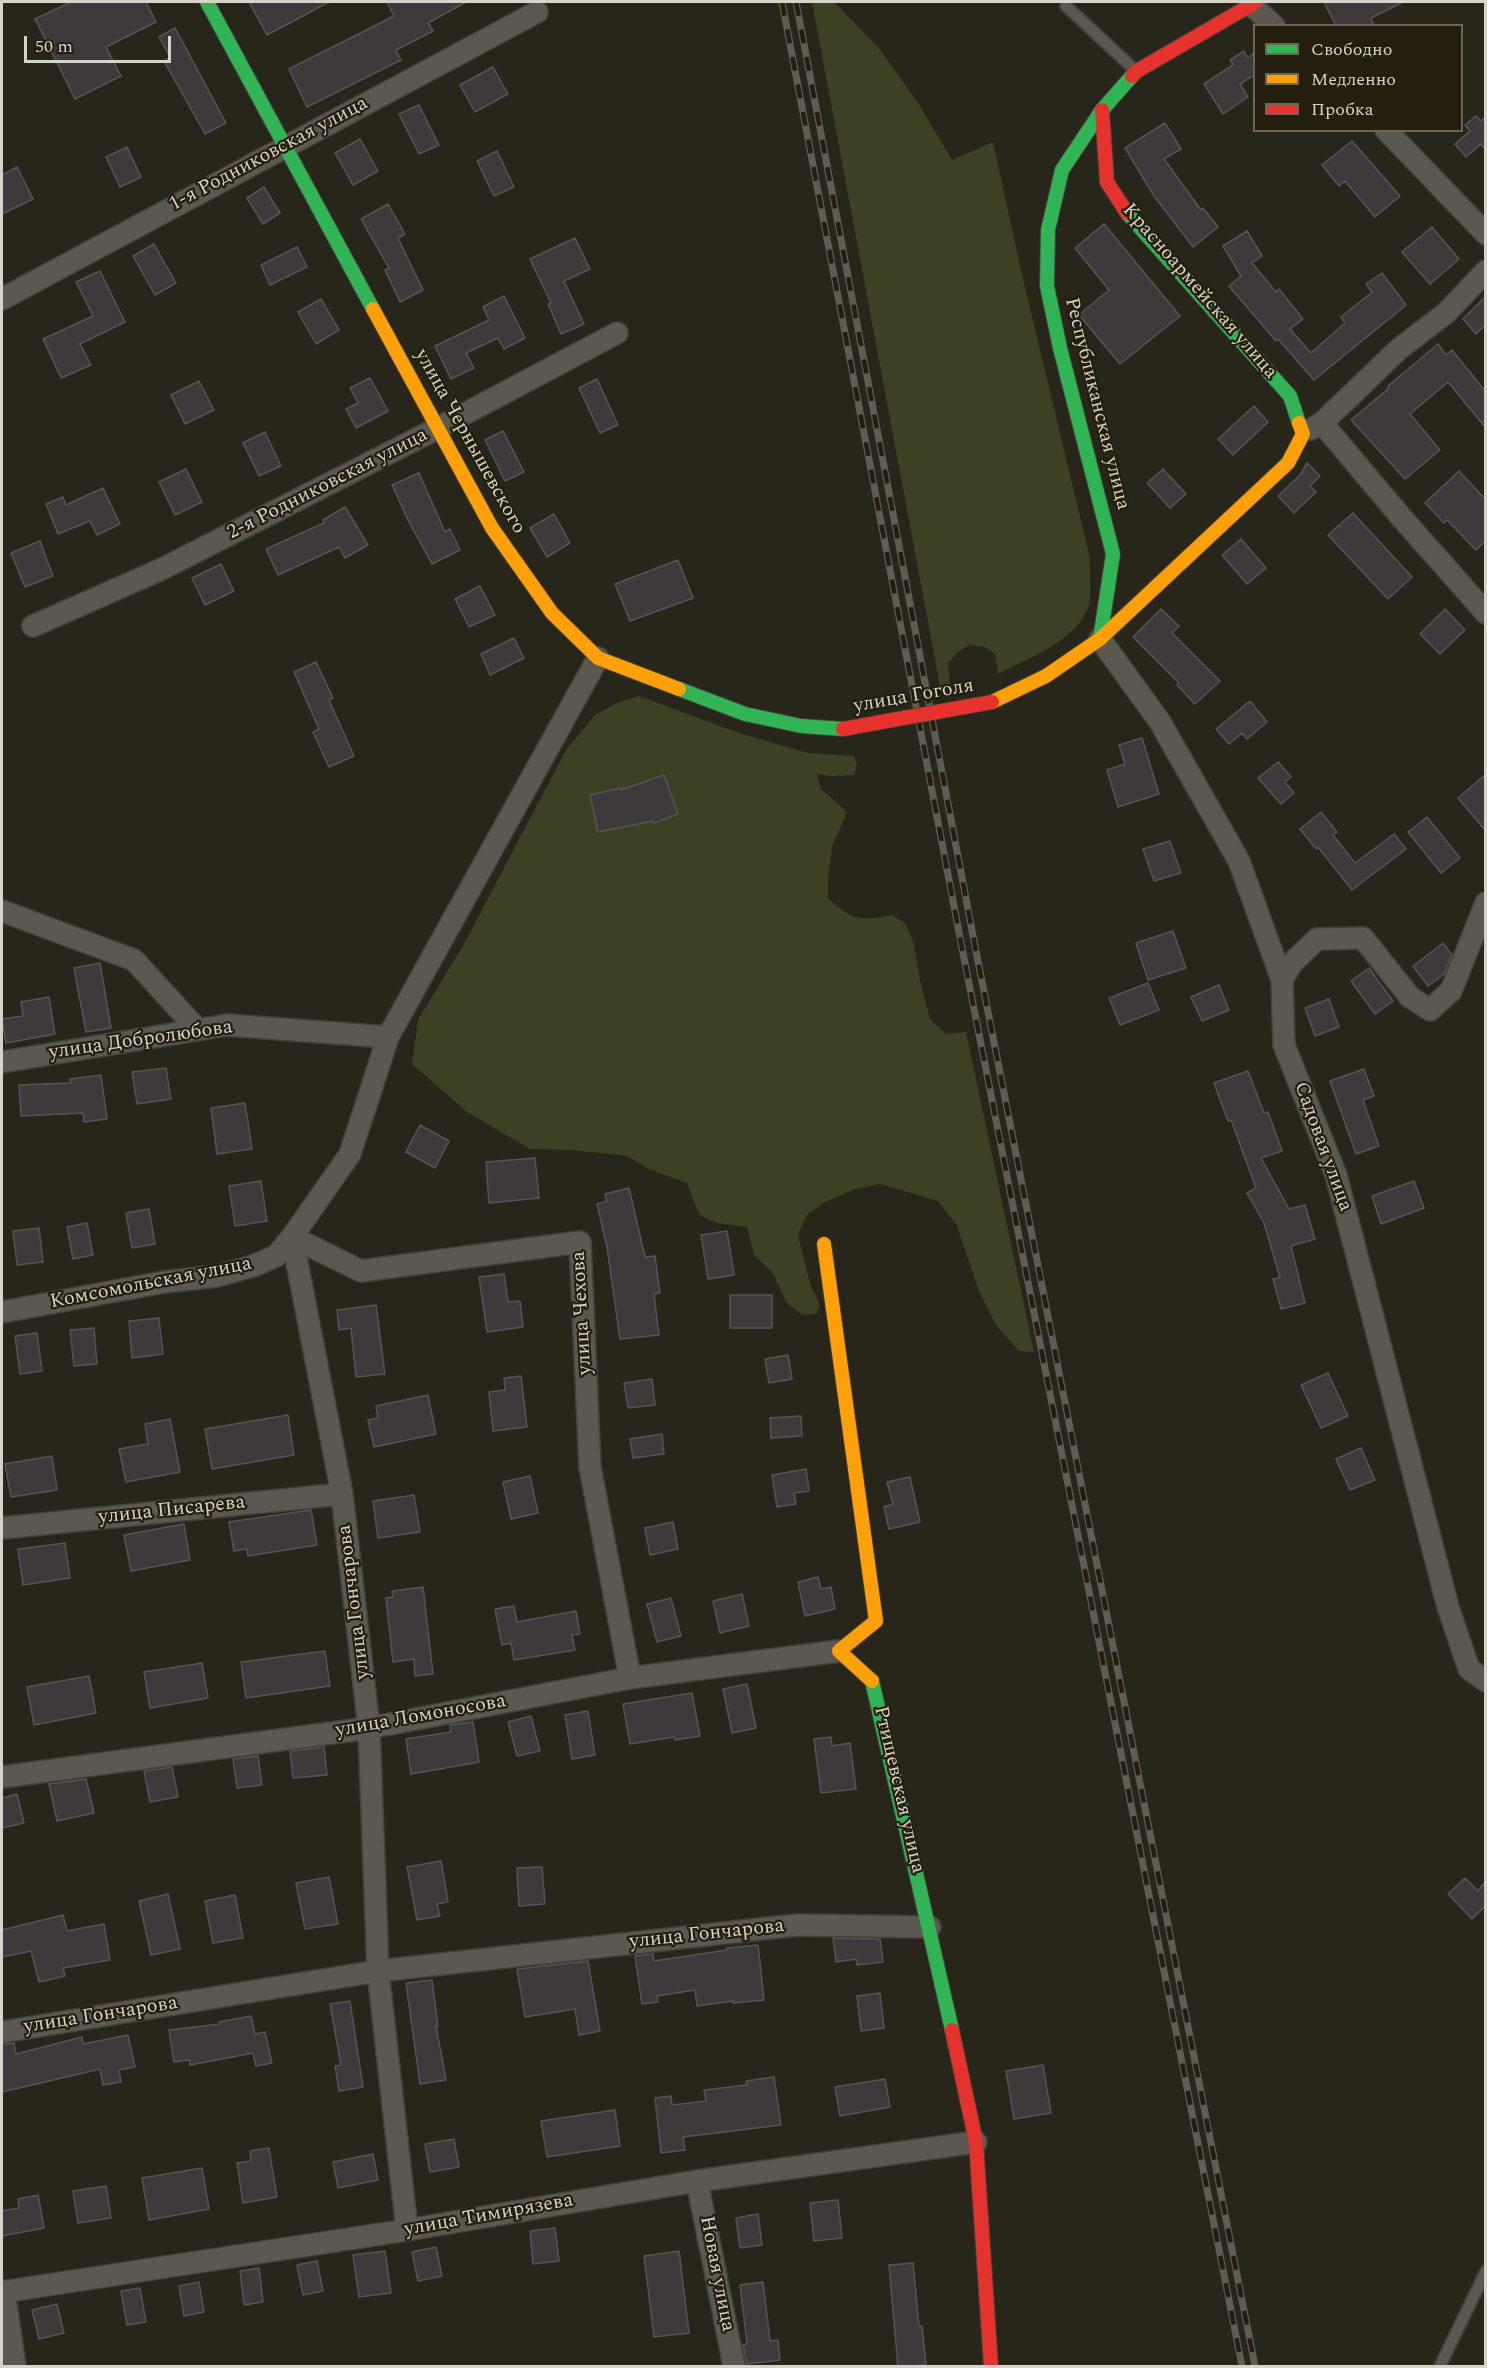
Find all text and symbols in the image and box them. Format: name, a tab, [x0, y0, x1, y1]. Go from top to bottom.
scale bar	[27, 24, 174, 62]
legend	[1253, 24, 1463, 132]
text: 50 m	[35, 33, 73, 60]
text: Свободно	[1311, 36, 1392, 63]
text: Медленно	[1311, 66, 1396, 93]
street label: 1-я Родниковская улица	[165, 92, 373, 218]
text: Пробка	[1311, 96, 1373, 123]
street label: Красноармейская улица	[1116, 199, 1282, 385]
street label: Республиканская улица	[1058, 295, 1134, 513]
street label: улица Чернышевского	[408, 345, 530, 539]
street label: 2-я Родниковская улица	[224, 424, 432, 546]
street label: улица Гоголя	[852, 675, 976, 719]
street label: улица Добролюбова	[48, 1016, 234, 1066]
street label: Садовая улица	[1287, 1079, 1357, 1215]
street label: улица Чехова	[568, 1251, 598, 1375]
street label: Комсомольская улица	[48, 1253, 254, 1315]
street label: улица Писарева	[97, 1491, 247, 1531]
street label: улица Гончарова	[334, 1523, 376, 1681]
street label: улица Ломоносова	[334, 1690, 508, 1744]
street label: Ртищевская улица	[867, 1704, 929, 1876]
street label: улица Гончарова	[628, 1915, 786, 1955]
street label: улица Гончарова	[22, 1992, 180, 2040]
street label: улица Тимирязева	[403, 2189, 575, 2243]
street label: Новая улица	[693, 2214, 739, 2334]

